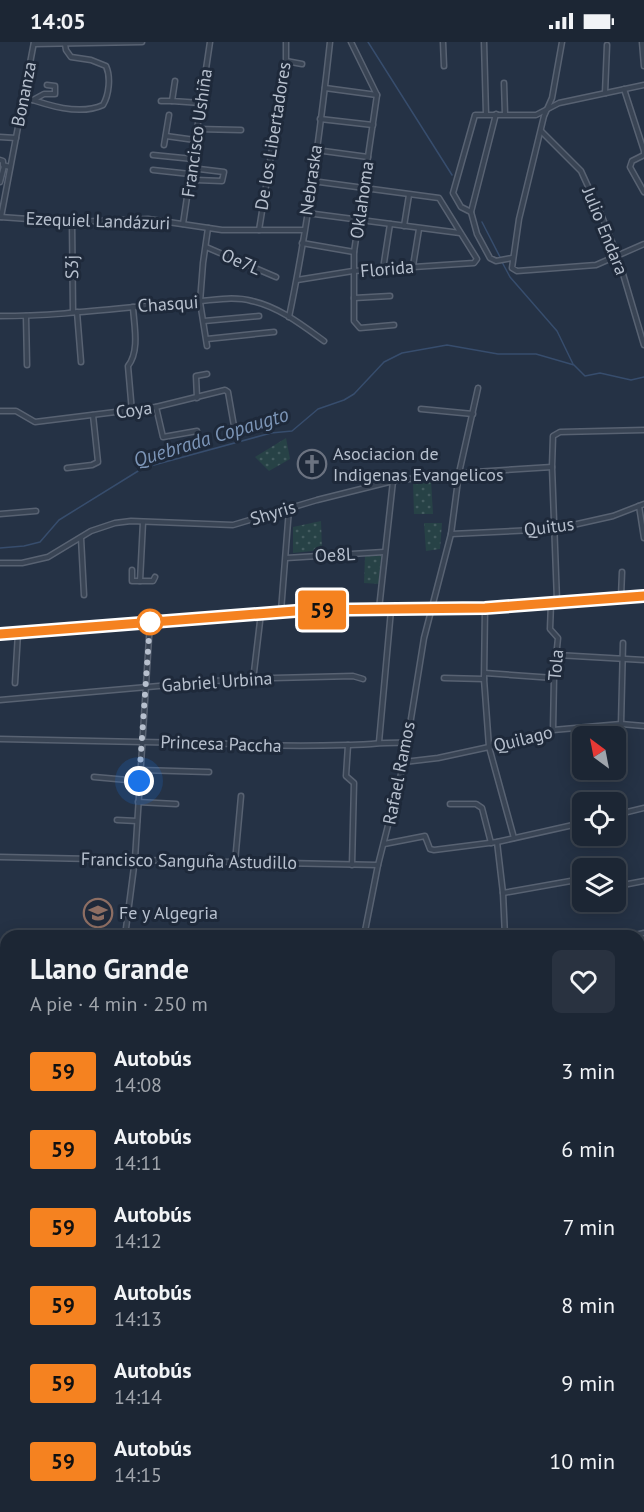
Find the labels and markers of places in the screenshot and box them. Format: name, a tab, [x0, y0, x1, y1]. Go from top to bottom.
place label: Asociacion de Indigenas Evangelicos	[333, 442, 503, 486]
church icon: Asociacion de Indigenas Evangelicos	[296, 448, 328, 480]
unlabelled marker	[137, 609, 163, 635]
school or university icon: Fe y Algegria	[82, 897, 114, 929]
place label: Fe y Algegria	[119, 901, 218, 924]

